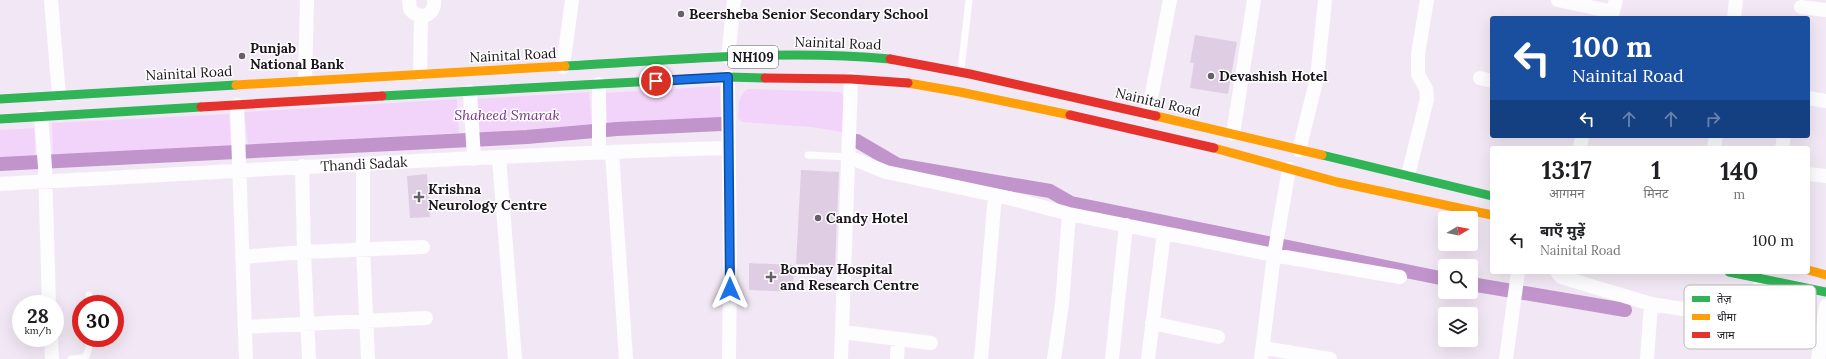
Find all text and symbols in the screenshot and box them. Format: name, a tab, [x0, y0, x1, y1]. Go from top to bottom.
place label: Beersheba Senior Secondary School	[689, 5, 929, 23]
marker: Beersheba Senior Secondary School	[676, 9, 686, 19]
text: 100 m	[1572, 29, 1652, 65]
street label: Nainital Road	[794, 32, 882, 54]
icon: left	[1506, 32, 1558, 84]
place label: Punjab National Bank	[250, 39, 345, 73]
street label: Nainital Road	[469, 44, 557, 66]
road number: NH109	[728, 46, 778, 68]
marker: Punjab National Bank	[237, 51, 247, 61]
street label: Nainital Road	[145, 62, 233, 84]
pin	[639, 64, 673, 98]
text: Nainital Road	[1572, 64, 1684, 87]
place label: Devashish Hotel	[1219, 67, 1328, 85]
icon: arrive	[645, 70, 667, 92]
marker: Devashish Hotel	[1206, 71, 1216, 81]
street label: Nainital Road	[1114, 83, 1202, 121]
park label: Shaheed Smarak	[454, 106, 560, 124]
icon: left	[1576, 108, 1598, 130]
icon: ahead	[1618, 108, 1640, 130]
icon: ahead	[1660, 108, 1682, 130]
icon: right	[1702, 108, 1724, 130]
street label: Thandi Sadak	[320, 153, 409, 175]
text: 13:17	[1542, 155, 1592, 186]
text: 1	[1651, 155, 1661, 186]
text: 140	[1720, 156, 1758, 187]
place label: Krishna Neurology Centre	[428, 180, 547, 214]
text: आगमन	[1549, 185, 1585, 202]
text: मिनट	[1644, 185, 1668, 202]
text: m	[1733, 186, 1745, 203]
marker: Krishna Neurology Centre	[413, 191, 425, 203]
place label: Candy Hotel	[826, 209, 909, 227]
north arrow	[1438, 211, 1478, 251]
map controls	[1438, 211, 1478, 347]
marker: Candy Hotel	[813, 213, 823, 223]
text: बाएँ मुड़ें	[1540, 221, 1585, 240]
icon: left	[1506, 229, 1528, 251]
text: 100 m	[1753, 231, 1794, 250]
text: Nainital Road	[1540, 242, 1621, 259]
button: search	[1438, 259, 1478, 299]
place label: Bombay Hospital and Research Centre	[780, 260, 920, 294]
position arrow	[709, 268, 751, 310]
marker: Bombay Hospital and Research Centre	[765, 271, 777, 283]
legend	[1684, 285, 1816, 349]
text: तेज़	[1717, 292, 1732, 306]
speed limit sign: 30	[72, 295, 124, 347]
text: 28	[27, 303, 49, 328]
button: layers	[1438, 307, 1478, 347]
text: धीमा	[1717, 310, 1736, 324]
text: km/h	[24, 324, 52, 337]
text: जाम	[1717, 328, 1735, 342]

